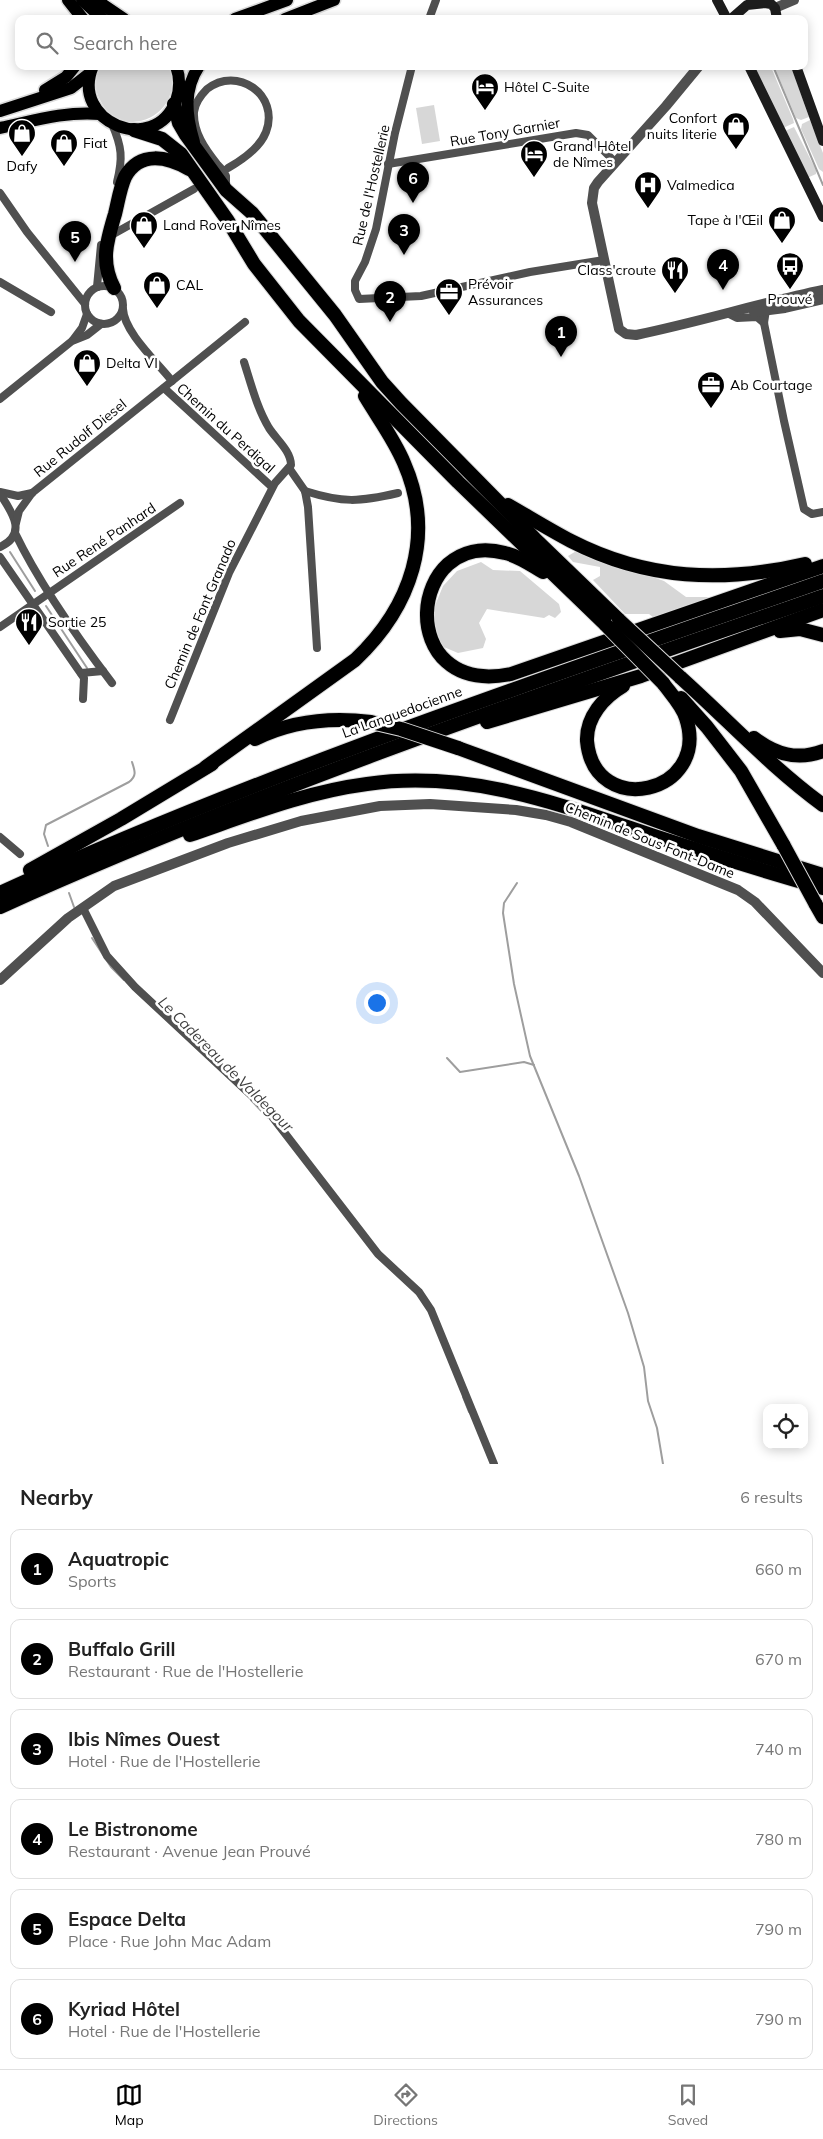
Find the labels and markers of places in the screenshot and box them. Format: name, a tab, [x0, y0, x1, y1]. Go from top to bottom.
hotel icon: Hôtel C-Suite	[470, 72, 500, 111]
place label: Hôtel C-Suite	[504, 78, 590, 96]
place label: Confort nuits literie	[647, 109, 717, 143]
shop icon: Confort nuits literie	[721, 111, 751, 150]
shop icon: Dafy	[7, 118, 37, 157]
shop icon: Fiat	[49, 128, 79, 167]
place label: Fiat	[83, 134, 108, 152]
place label: Grand Hôtel de Nîmes	[553, 137, 631, 171]
hotel icon: Grand Hôtel de Nîmes	[519, 139, 549, 178]
place label: Dafy	[7, 157, 38, 175]
pin: 6	[397, 162, 429, 203]
hospital icon: Valmedica	[633, 170, 663, 209]
place label: Valmedica	[667, 176, 735, 194]
shop icon: Tape à l'Œil	[767, 205, 797, 244]
shop icon: Land Rover Nîmes	[129, 210, 159, 249]
place label: Tape à l'Œil	[688, 211, 763, 229]
pin: 3	[388, 214, 420, 255]
place label: Land Rover Nîmes	[163, 216, 281, 234]
pin: 5	[59, 221, 91, 262]
pin: 4	[707, 249, 739, 290]
bus stop icon: Prouvé	[775, 251, 805, 290]
restaurant icon: Class'croute	[660, 255, 690, 294]
place label: Class'croute	[577, 261, 656, 279]
shop icon: CAL	[142, 270, 172, 309]
place label: Prévoir Assurances	[468, 275, 543, 309]
place label: CAL	[176, 276, 204, 294]
office icon: Prévoir Assurances	[434, 277, 464, 316]
pin: 2	[374, 281, 406, 322]
place label: Prouvé	[768, 290, 813, 308]
pin: 1	[545, 316, 577, 357]
shop icon: Delta VI	[72, 348, 102, 387]
place label: Delta VI	[106, 354, 158, 372]
office icon: Ab Courtage	[696, 370, 726, 409]
place label: Ab Courtage	[730, 376, 812, 394]
restaurant icon: Sortie 25	[14, 607, 44, 646]
place label: Sortie 25	[48, 613, 106, 631]

